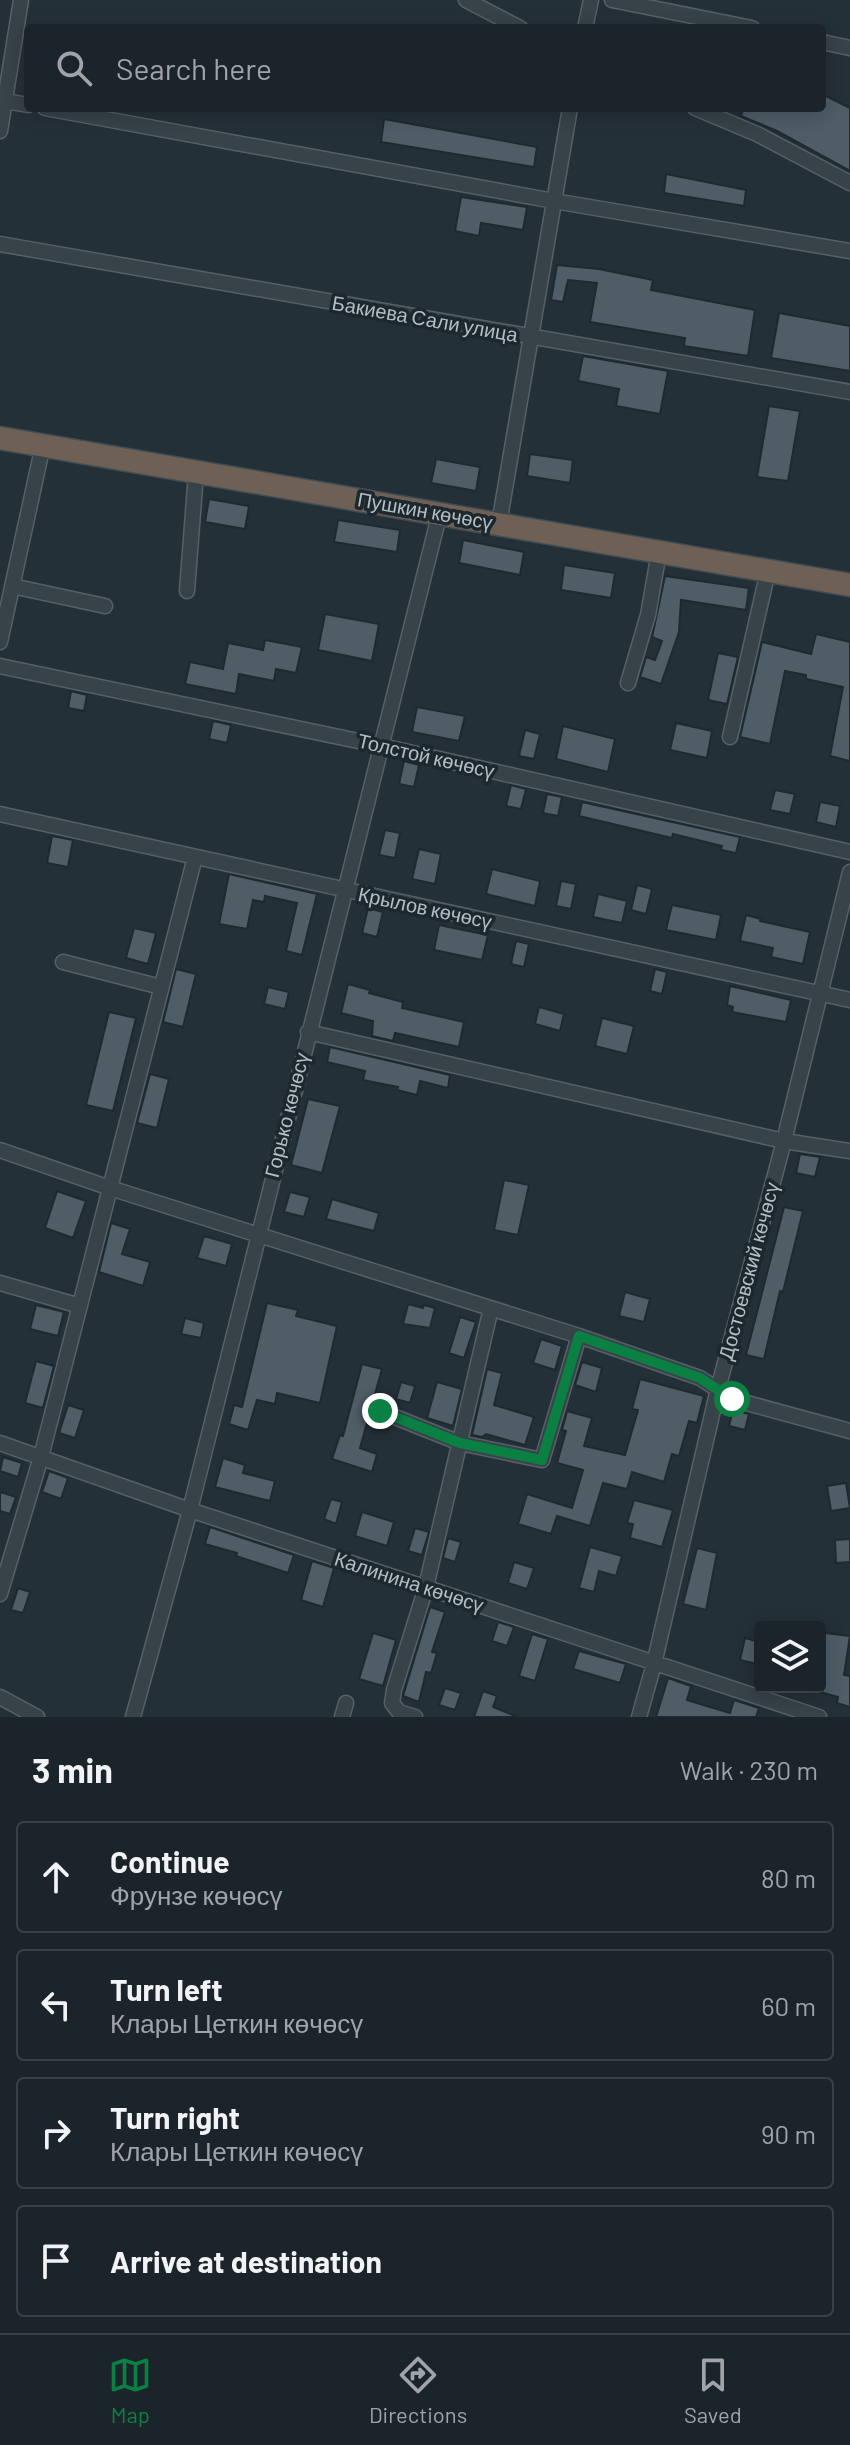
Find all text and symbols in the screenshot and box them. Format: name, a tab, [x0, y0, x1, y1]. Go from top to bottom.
search box	[24, 24, 826, 112]
icon: search	[52, 46, 96, 90]
text: Search here	[116, 50, 272, 86]
street label: Бакиева Сали улица	[330, 290, 521, 346]
street label: Пушкин көчөсү	[356, 486, 495, 534]
street label: Толстой көчөсү	[355, 728, 497, 782]
street label: Крылов көчөсү	[356, 881, 494, 933]
street label: Горько көчөсү	[259, 1050, 313, 1180]
street label: Достоевский көчөсү	[713, 1179, 783, 1362]
route start	[714, 1381, 750, 1417]
route end	[362, 1393, 398, 1429]
street label: Калинина көчөсү	[332, 1546, 487, 1616]
map controls	[754, 1621, 826, 1693]
button: layers	[754, 1621, 826, 1693]
text: 3 min	[32, 1749, 113, 1790]
text: Walk · 230 m	[680, 1754, 818, 1785]
text: Continue	[110, 1843, 230, 1879]
icon: ahead	[34, 1855, 78, 1899]
text: 80 m	[761, 1862, 816, 1893]
text: Фрунзе көчөсү	[110, 1879, 282, 1910]
text: Turn left	[110, 1971, 223, 2007]
icon: left	[34, 1983, 78, 2027]
text: 60 m	[761, 1990, 816, 2021]
text: Клары Цеткин көчөсү	[110, 2007, 363, 2038]
text: Turn right	[110, 2099, 240, 2135]
icon: right	[34, 2111, 78, 2155]
text: 90 m	[761, 2118, 816, 2149]
text: Клары Цеткин көчөсү	[110, 2135, 363, 2166]
icon: arrive	[34, 2239, 78, 2283]
text: Arrive at destination	[110, 2243, 382, 2279]
tab: Map	[108, 2353, 152, 2427]
tab: Directions	[369, 2353, 467, 2427]
tab: Saved	[684, 2353, 742, 2427]

